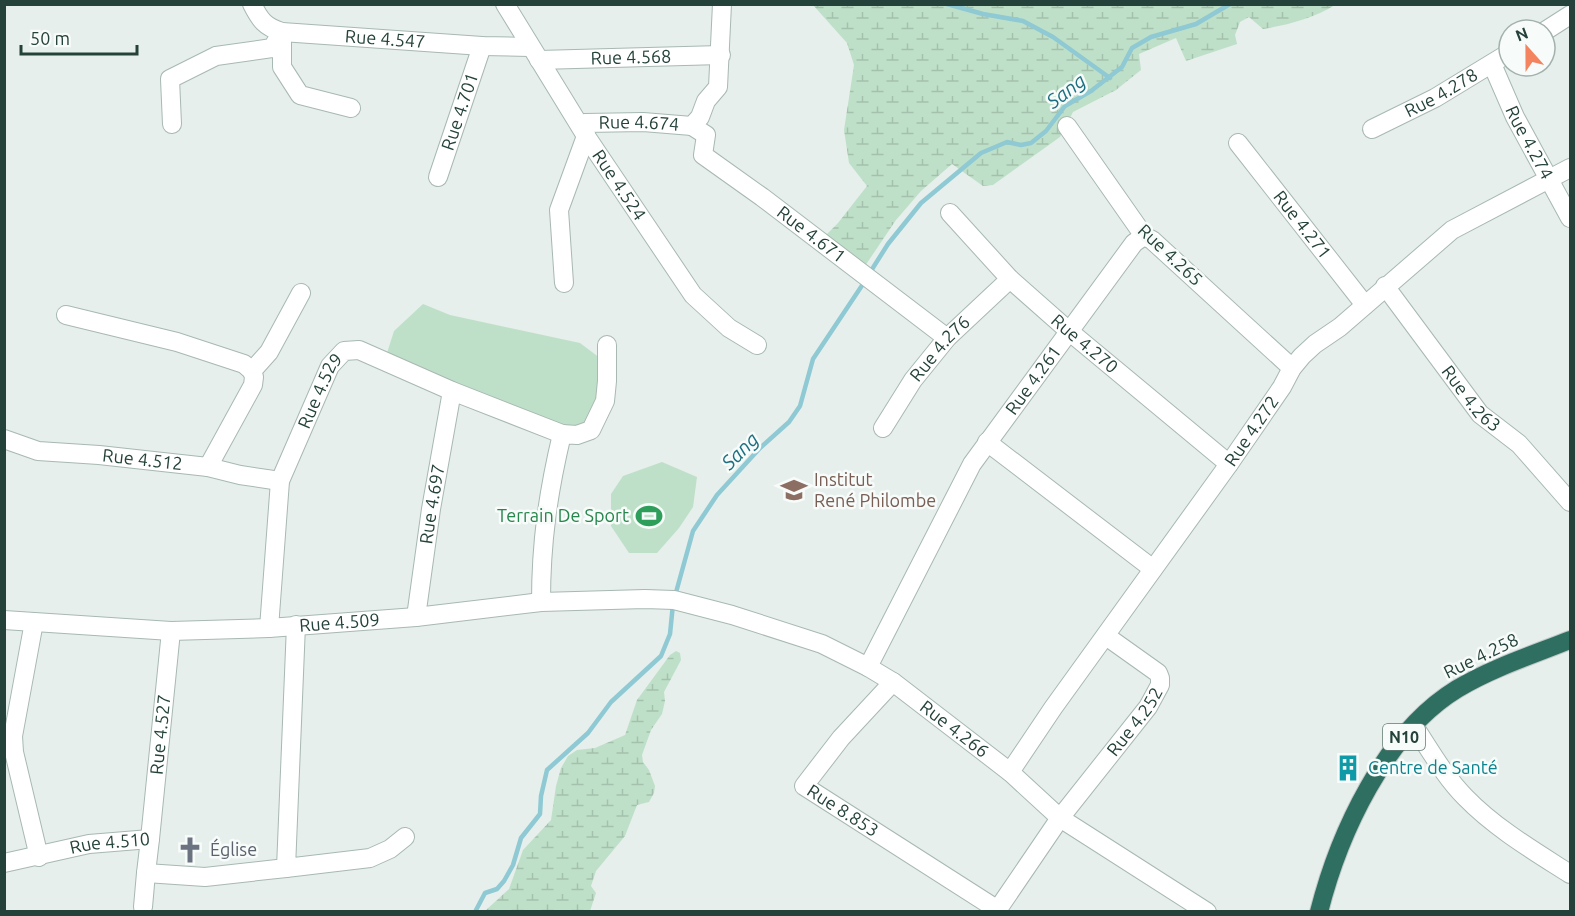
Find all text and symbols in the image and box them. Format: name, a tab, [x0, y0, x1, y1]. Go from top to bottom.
scale bar	[21, 18, 136, 56]
north arrow	[1497, 18, 1557, 78]
text: N	[1513, 23, 1530, 45]
street label: Rue 4.547	[344, 25, 426, 51]
text: 50 m	[30, 28, 70, 48]
street label: Rue 4.568	[590, 45, 672, 68]
street label: Rue 4.278	[1401, 64, 1481, 120]
water label: Sang	[1041, 68, 1090, 113]
street label: Rue 4.701	[437, 70, 481, 153]
street label: Rue 4.274	[1502, 102, 1558, 182]
street label: Rue 4.674	[599, 111, 680, 134]
street label: Rue 4.524	[589, 145, 651, 224]
street label: Rue 4.271	[1270, 186, 1336, 262]
street label: Rue 4.671	[774, 201, 850, 266]
street label: Rue 4.265	[1134, 219, 1207, 289]
street label: Rue 4.270	[1048, 309, 1122, 377]
street label: Rue 4.276	[905, 311, 973, 385]
street label: Rue 4.261	[1001, 341, 1065, 418]
street label: Rue 4.529	[293, 349, 346, 431]
street label: Rue 4.263	[1438, 361, 1505, 435]
street label: Rue 4.272	[1220, 392, 1282, 469]
water label: Sang	[716, 427, 763, 475]
street label: Rue 4.512	[101, 444, 184, 473]
street label: Rue 4.697	[415, 462, 448, 545]
place label: Institut René Philombe	[814, 469, 936, 510]
school or university icon: Institut René Philombe	[779, 475, 809, 505]
sports icon: Terrain De Sport	[634, 501, 664, 531]
place label: Terrain De Sport	[497, 505, 629, 525]
street label: Rue 4.509	[298, 609, 380, 635]
street label: Rue 4.258	[1440, 628, 1521, 682]
street label: Rue 4.252	[1102, 683, 1166, 759]
street label: Rue 4.527	[146, 693, 174, 776]
street label: Rue 4.266	[917, 696, 993, 761]
road number: N10	[1383, 724, 1425, 750]
building icon: Centre de Santé	[1333, 753, 1363, 783]
place label: Centre de Santé	[1368, 757, 1498, 777]
street label: Rue 8.853	[804, 780, 883, 840]
street label: Rue 4.510	[68, 828, 151, 857]
church icon: Église	[175, 835, 205, 865]
place label: Église	[210, 838, 257, 859]

